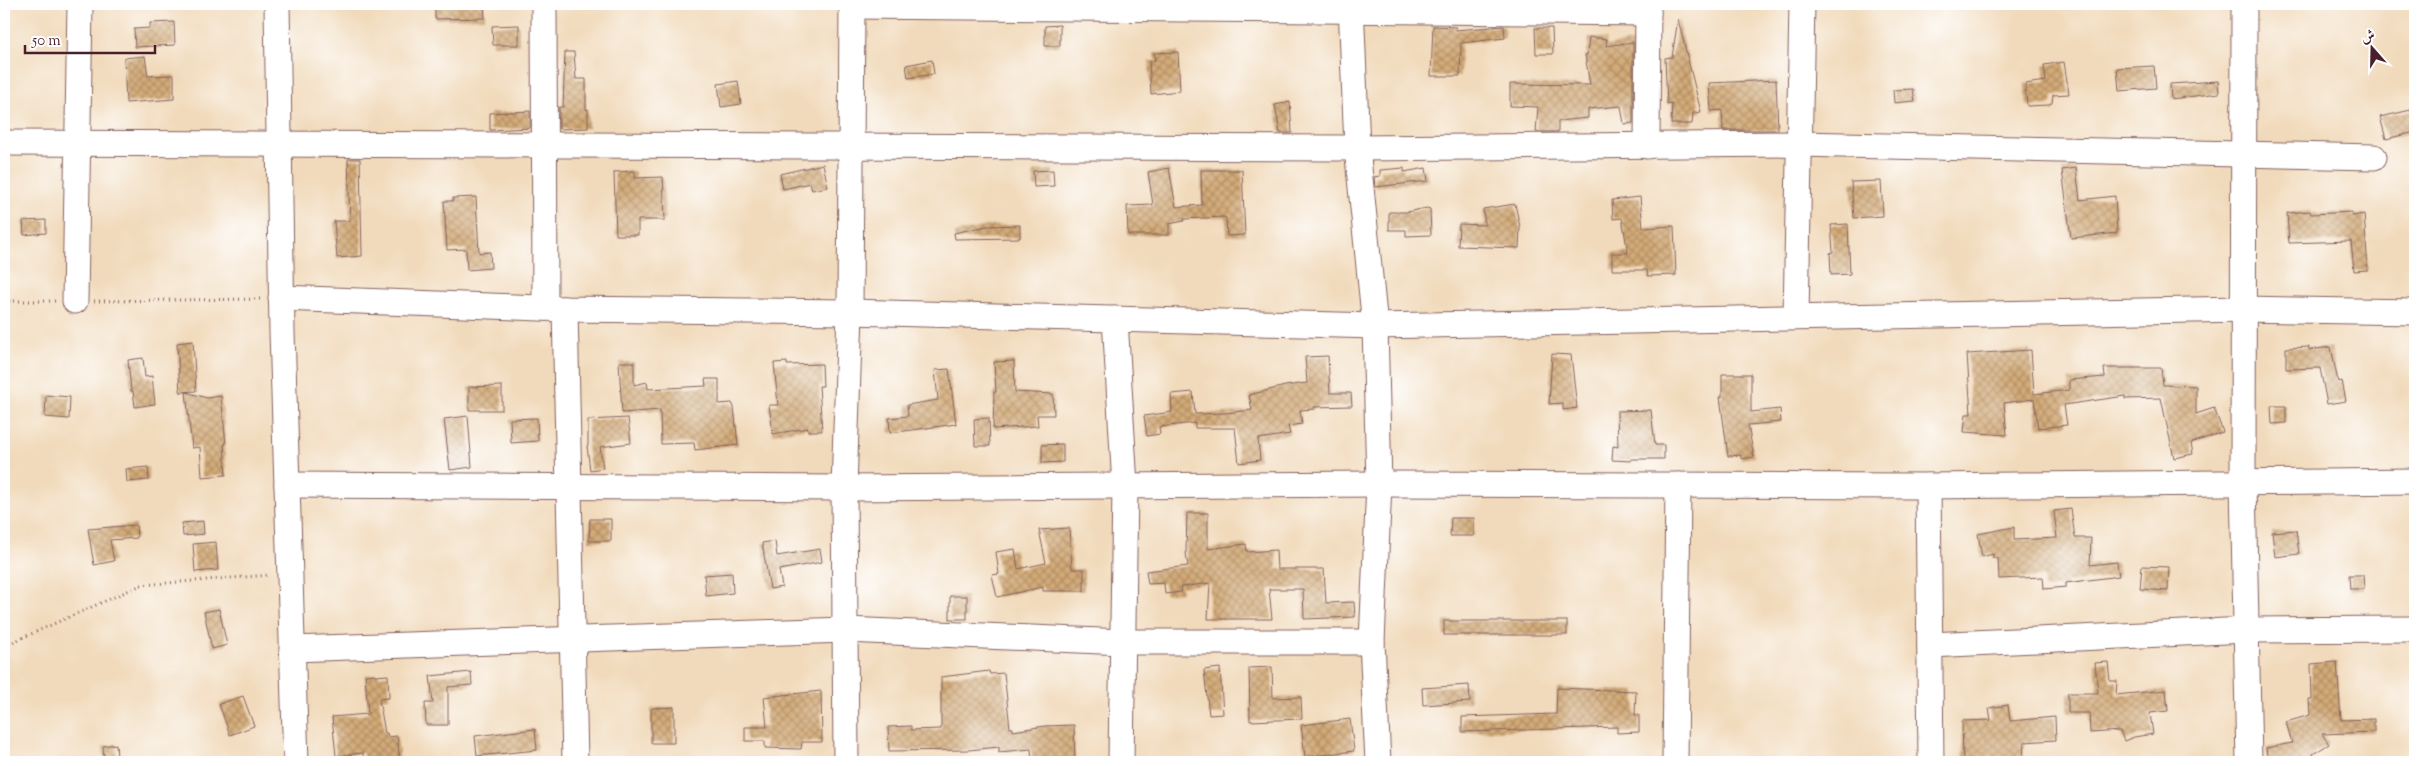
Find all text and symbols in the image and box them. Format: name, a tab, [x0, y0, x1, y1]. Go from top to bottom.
scale bar	[25, 22, 155, 54]
north arrow	[2346, 22, 2396, 72]
text: ش	[2358, 26, 2378, 49]
text: 50 m	[31, 31, 61, 52]

